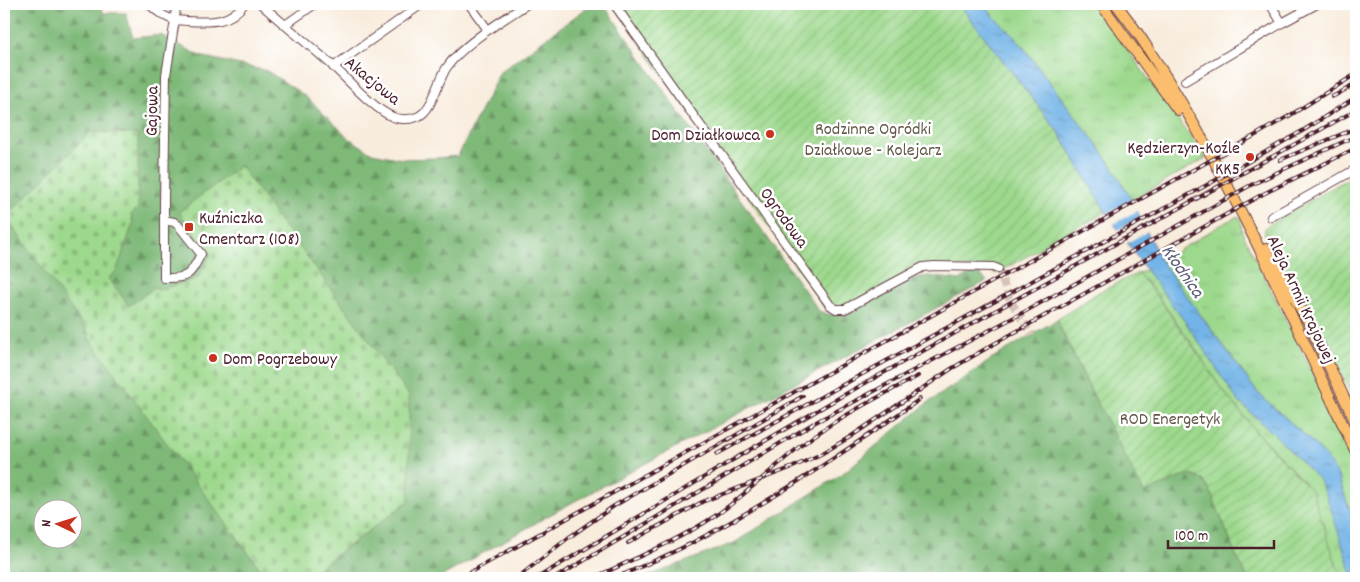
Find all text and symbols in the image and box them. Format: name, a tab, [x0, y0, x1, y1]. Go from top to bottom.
street label: Akacjowa	[338, 52, 405, 113]
street label: Gajowa	[141, 85, 166, 136]
park label: Rodzinne Ogródki Działkowe - Kolejarz	[805, 118, 942, 164]
place label: Dom Działkowca	[651, 124, 761, 149]
marker: Dom Działkowca	[764, 128, 776, 140]
place label: Kędzierzyn-Koźle KK5	[1127, 137, 1240, 183]
marker: Kędzierzyn-Koźle KK5	[1244, 151, 1256, 163]
street label: Ogrodowa	[752, 183, 814, 254]
place label: Kuźniczka Cmentarz (108)	[199, 207, 299, 253]
marker: Kuźniczka Cmentarz (108)	[183, 221, 195, 233]
street label: Aleja Armii Krajowej	[1259, 232, 1340, 368]
water label: Kłodnica	[1153, 240, 1210, 305]
place label: Dom Pogrzebowy	[223, 348, 338, 373]
marker: Dom Pogrzebowy	[207, 352, 219, 364]
park label: ROD Energetyk	[1120, 408, 1220, 433]
north arrow	[32, 500, 82, 550]
scale bar	[1168, 517, 1274, 549]
text: N	[37, 519, 57, 527]
text: 100 m	[1175, 526, 1208, 548]

